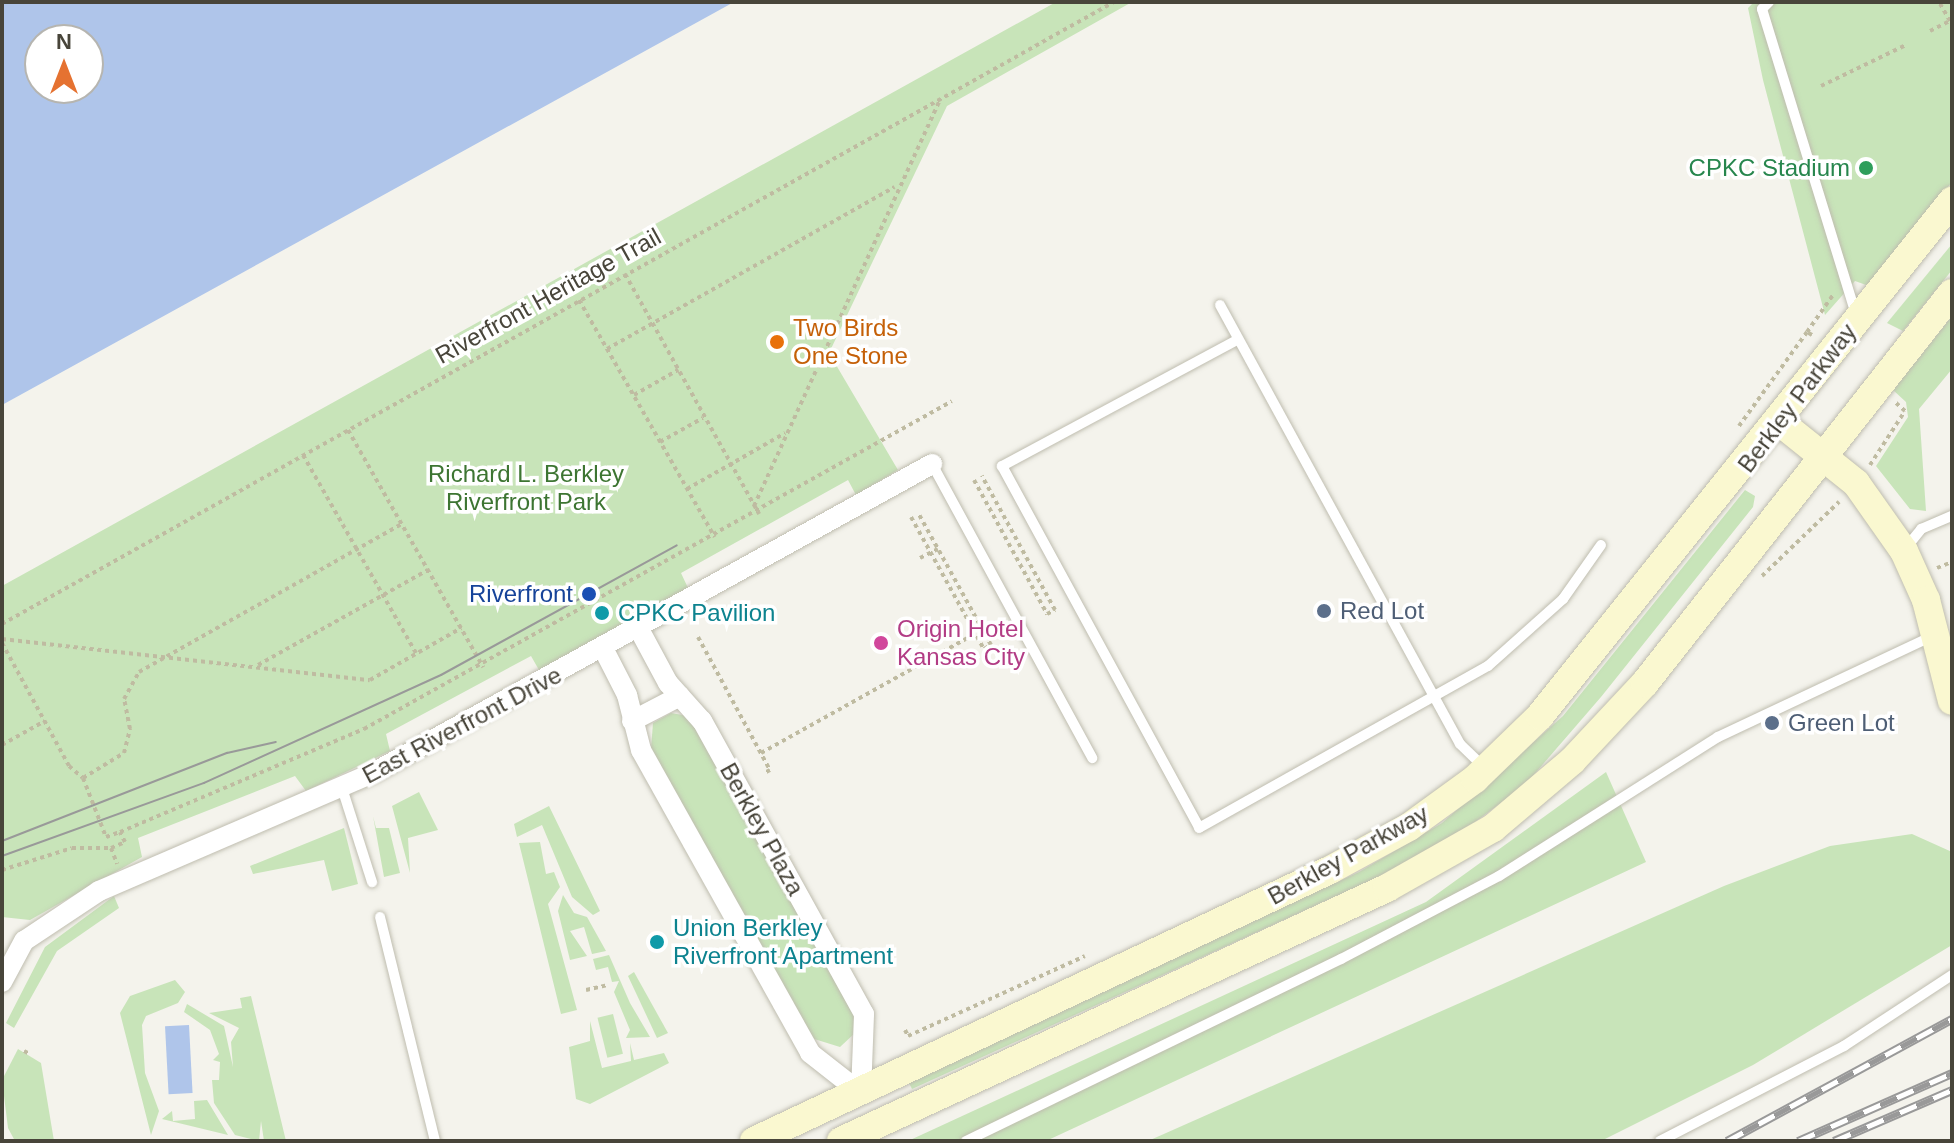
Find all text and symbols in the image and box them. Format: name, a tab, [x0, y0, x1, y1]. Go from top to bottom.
north arrow	[24, 24, 104, 104]
text: N	[56, 29, 72, 54]
place label: CPKC Stadium	[1689, 154, 1850, 182]
marker: CPKC Stadium	[1857, 159, 1875, 177]
street label: Riverfront Heritage Trail	[430, 222, 666, 370]
place label: Two Birds One Stone	[793, 314, 908, 370]
street label: Berkley Parkway	[1732, 318, 1862, 478]
marker: Two Birds One Stone	[768, 333, 786, 351]
park label: Richard L. Berkley Riverfront Park	[428, 460, 624, 516]
place label: Riverfront	[469, 580, 573, 608]
marker: Riverfront	[580, 585, 598, 603]
place label: Red Lot	[1340, 597, 1424, 625]
place label: CPKC Pavilion	[618, 599, 775, 627]
marker: Red Lot	[1315, 602, 1333, 620]
marker: CPKC Pavilion	[593, 604, 611, 622]
place label: Origin Hotel Kansas City	[897, 615, 1025, 671]
marker: Origin Hotel Kansas City	[872, 634, 890, 652]
street label: East Riverfront Drive	[358, 660, 566, 790]
place label: Green Lot	[1788, 709, 1895, 737]
marker: Green Lot	[1763, 714, 1781, 732]
street label: Berkley Plaza	[714, 758, 810, 900]
street label: Berkley Parkway	[1263, 799, 1433, 911]
place label: Union Berkley Riverfront Apartment	[673, 914, 894, 970]
marker: Union Berkley Riverfront Apartment	[648, 933, 666, 951]

